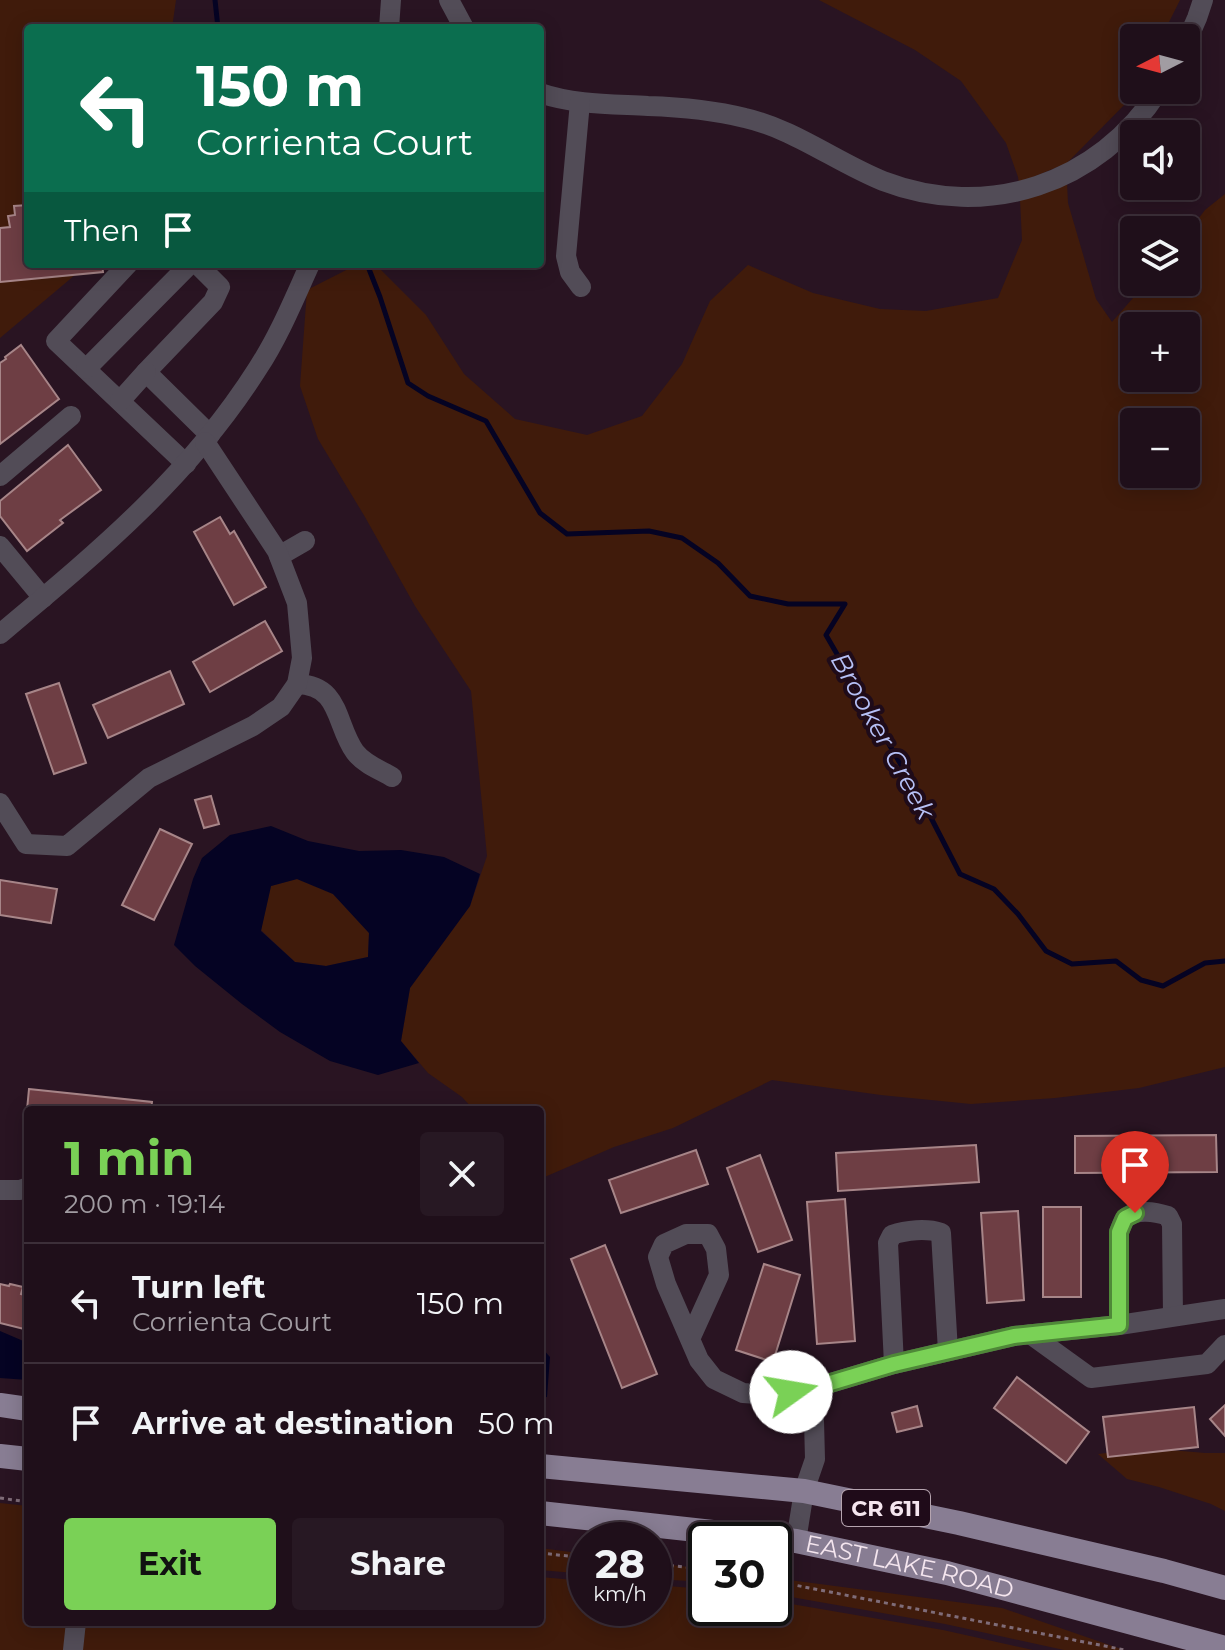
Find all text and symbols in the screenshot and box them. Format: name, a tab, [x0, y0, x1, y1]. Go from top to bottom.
north arrow	[1120, 24, 1200, 104]
map controls	[1120, 24, 1200, 488]
text: 150 m	[196, 52, 364, 120]
icon: left	[64, 56, 168, 160]
text: Corrienta Court	[196, 120, 473, 164]
button: sound	[1120, 120, 1200, 200]
icon: arrive	[156, 208, 200, 252]
text: Then	[64, 212, 140, 249]
button: layers	[1120, 216, 1200, 296]
button: +	[1120, 312, 1200, 392]
button: −	[1120, 408, 1200, 488]
water label: Brooker Creek	[824, 647, 943, 826]
text: 1 min	[64, 1129, 194, 1187]
pin	[1101, 1131, 1169, 1213]
button: close	[420, 1132, 504, 1216]
icon: arrive	[1113, 1143, 1157, 1187]
text: 200 m · 19:14	[64, 1188, 225, 1220]
text: Turn left	[132, 1269, 265, 1306]
icon: left	[64, 1281, 108, 1325]
text: 150 m	[417, 1285, 504, 1322]
text: Corrienta Court	[132, 1306, 332, 1338]
position arrow	[749, 1350, 833, 1434]
icon: arrive	[64, 1401, 108, 1445]
text: Arrive at destination	[132, 1405, 454, 1442]
text: 50 m	[478, 1405, 555, 1442]
road number: CR 611	[842, 1490, 930, 1526]
button: Exit	[64, 1518, 276, 1610]
button: Share	[292, 1518, 504, 1610]
speed limit sign: 30	[688, 1522, 792, 1626]
street label: EAST LAKE ROAD	[803, 1528, 1017, 1604]
text: 28	[595, 1539, 645, 1588]
text: km/h	[593, 1582, 647, 1606]

